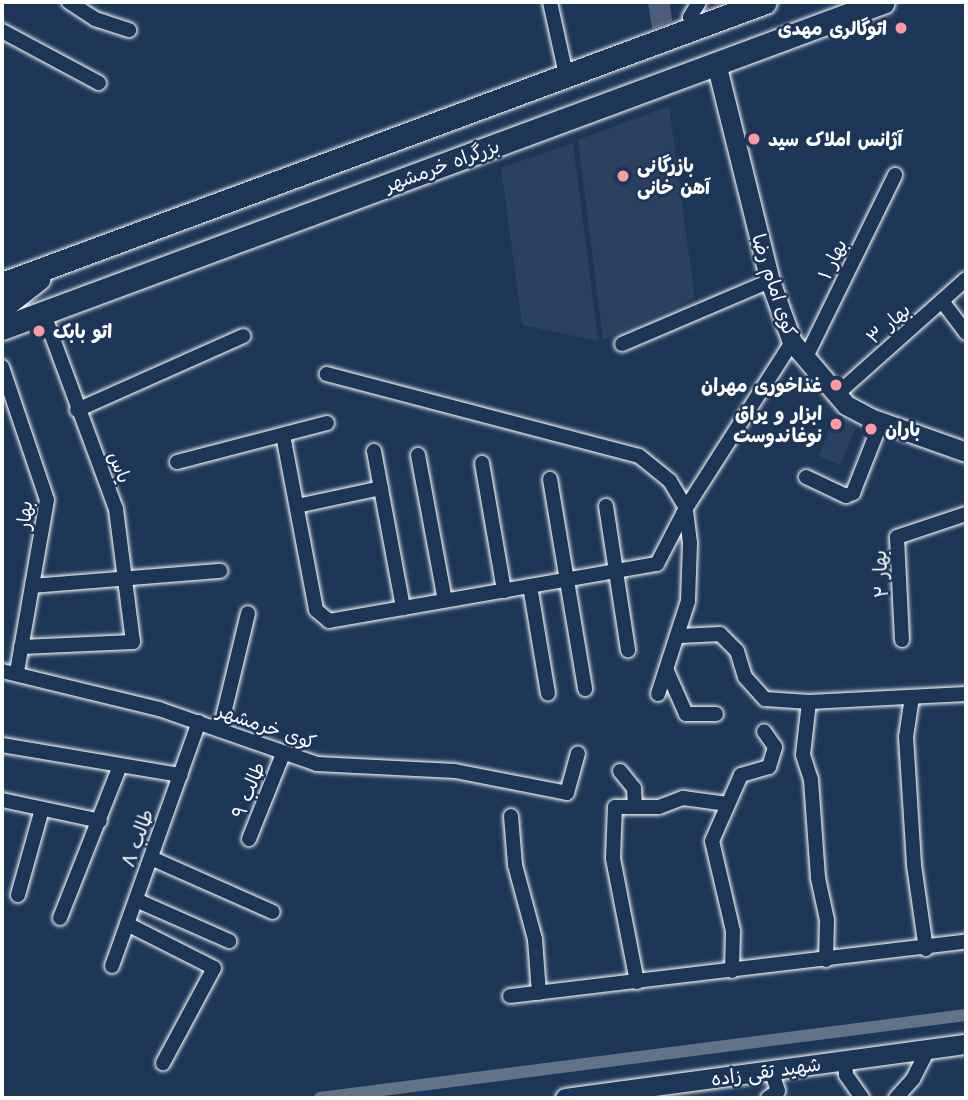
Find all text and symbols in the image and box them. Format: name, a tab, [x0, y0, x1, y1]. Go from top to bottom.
place label: اتوگالرى مهدى	[778, 17, 887, 39]
marker: اتوگالرى مهدى	[893, 20, 909, 36]
place label: آژانس املاک سید	[768, 128, 902, 150]
marker: آژانس املاک سید	[746, 131, 762, 147]
street label: بزرگراه خرمشهر	[382, 134, 502, 196]
place label: بازرگانی آهن خانی	[637, 154, 710, 198]
marker: بازرگانی آهن خانی	[615, 168, 631, 184]
street label: کوی امام رضا	[748, 231, 802, 339]
street label: بهار ۱	[813, 235, 851, 283]
street label: بهار ۳	[861, 298, 915, 348]
place label: اتو بابک	[53, 320, 112, 342]
marker: اتو بابک	[31, 323, 47, 339]
place label: غذاخوری مهران	[701, 374, 822, 396]
marker: غذاخوری مهران	[828, 377, 844, 393]
place label: ابزار و یراق نوغاندوست	[733, 402, 822, 446]
marker: ابزار و یراق نوغاندوست	[828, 416, 844, 432]
place label: باران	[885, 418, 920, 440]
marker: باران	[863, 421, 879, 437]
street label: یاس	[103, 448, 137, 486]
street label: بهار	[11, 500, 37, 530]
street label: بهار ۲	[867, 550, 893, 598]
street label: کوی خرمشهر	[215, 698, 319, 754]
street label: طالب ۹	[226, 759, 270, 821]
street label: طالب ۸	[116, 806, 158, 870]
street label: شهید تقی زاده	[710, 1052, 822, 1090]

